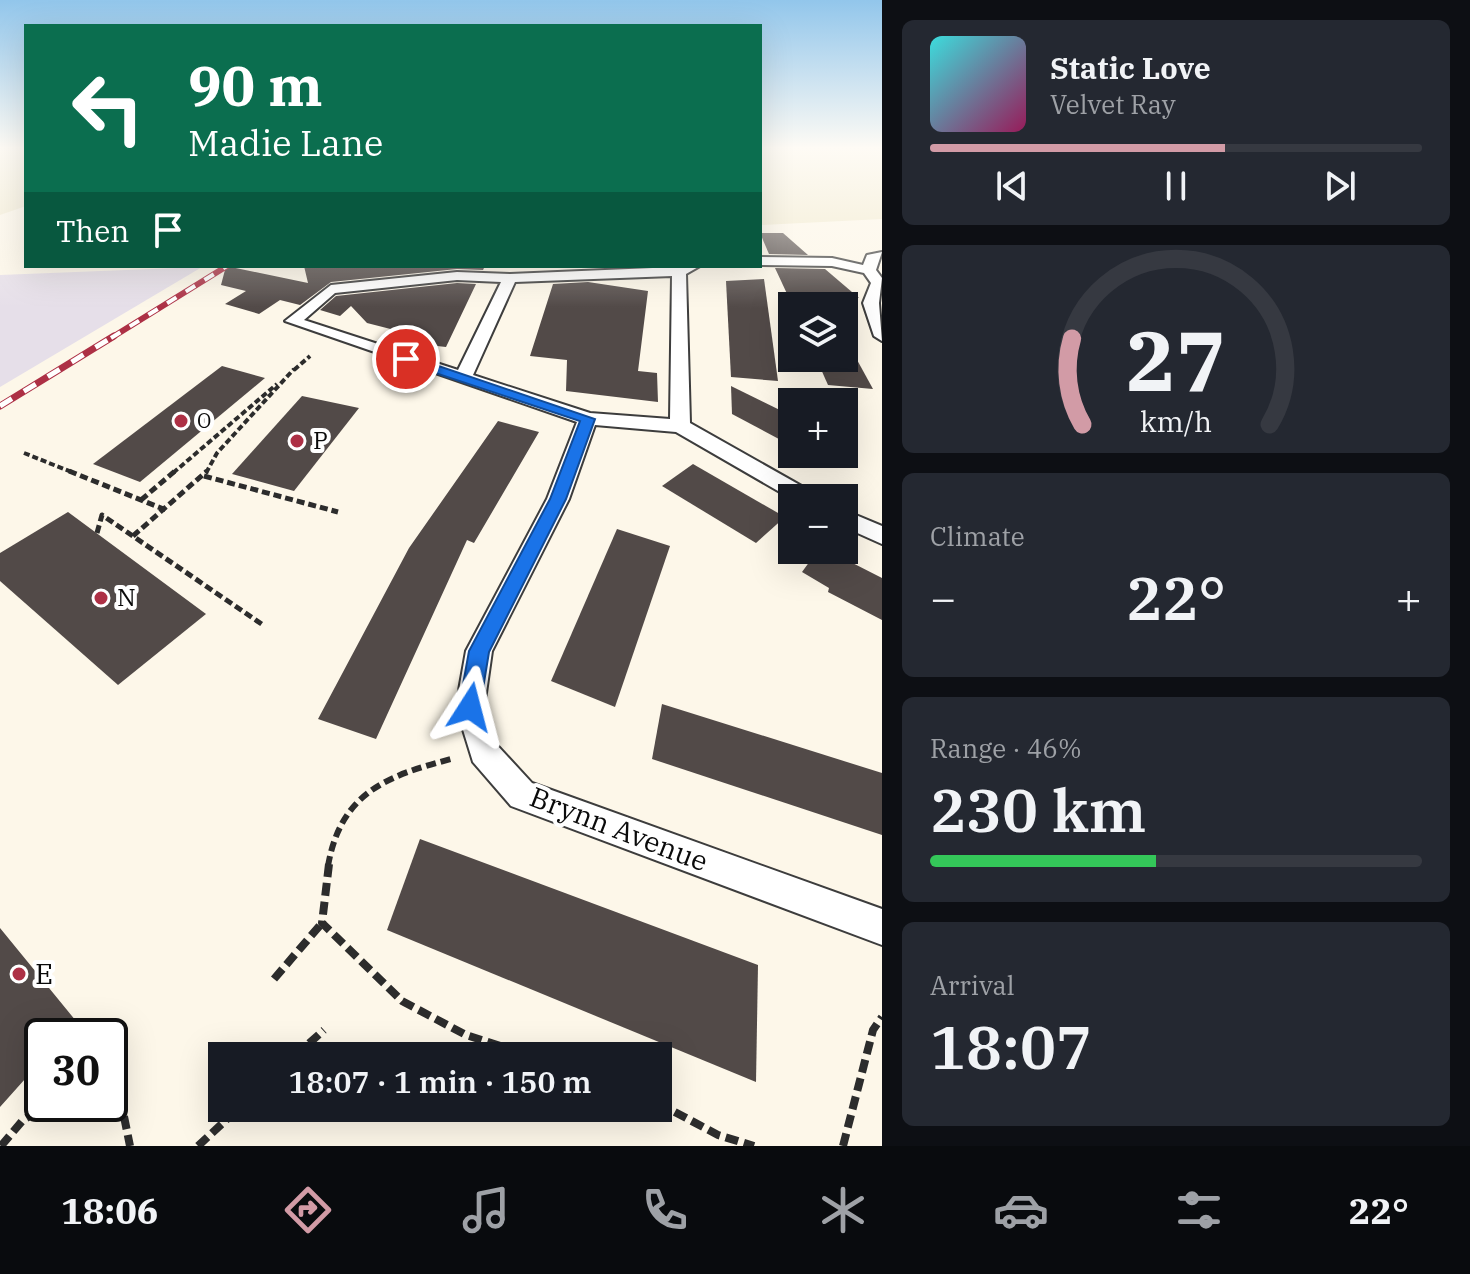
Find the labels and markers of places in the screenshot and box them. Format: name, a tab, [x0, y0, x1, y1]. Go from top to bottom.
pin	[372, 325, 440, 393]
place label: O	[197, 407, 211, 434]
marker: O	[172, 412, 190, 430]
place label: P	[313, 424, 328, 456]
marker: P	[288, 432, 306, 450]
place label: N	[117, 581, 136, 613]
marker: N	[92, 589, 110, 607]
place label: E	[35, 955, 53, 992]
marker: E	[10, 965, 28, 983]

